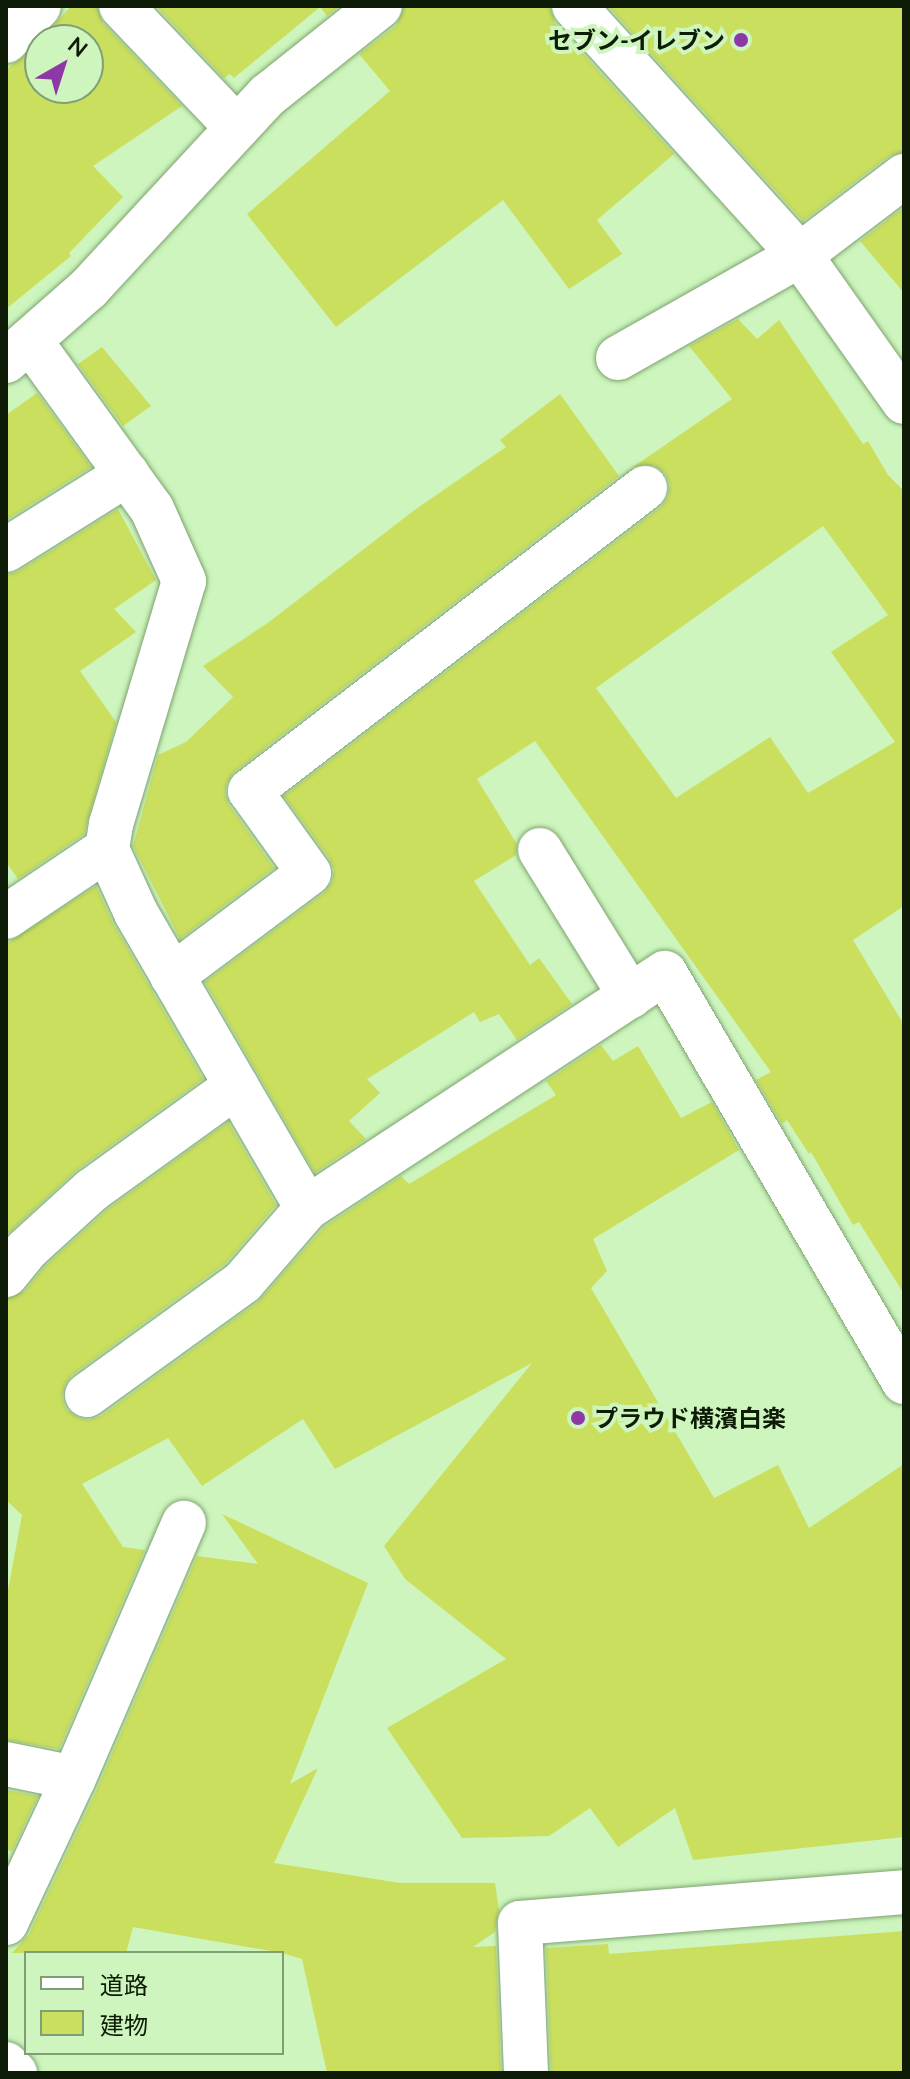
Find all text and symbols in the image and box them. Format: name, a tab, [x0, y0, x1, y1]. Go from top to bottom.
north arrow	[24, 24, 104, 104]
place label: セブン-イレブン	[548, 26, 725, 54]
text: N	[63, 31, 93, 62]
marker: セブン-イレブン	[732, 31, 750, 49]
place label: プラウド横濱白楽	[594, 1404, 786, 1432]
marker: プラウド横濱白楽	[569, 1409, 587, 1427]
legend	[24, 1951, 284, 2055]
text: 道路	[100, 1970, 148, 1999]
text: 建物	[100, 2010, 148, 2039]

